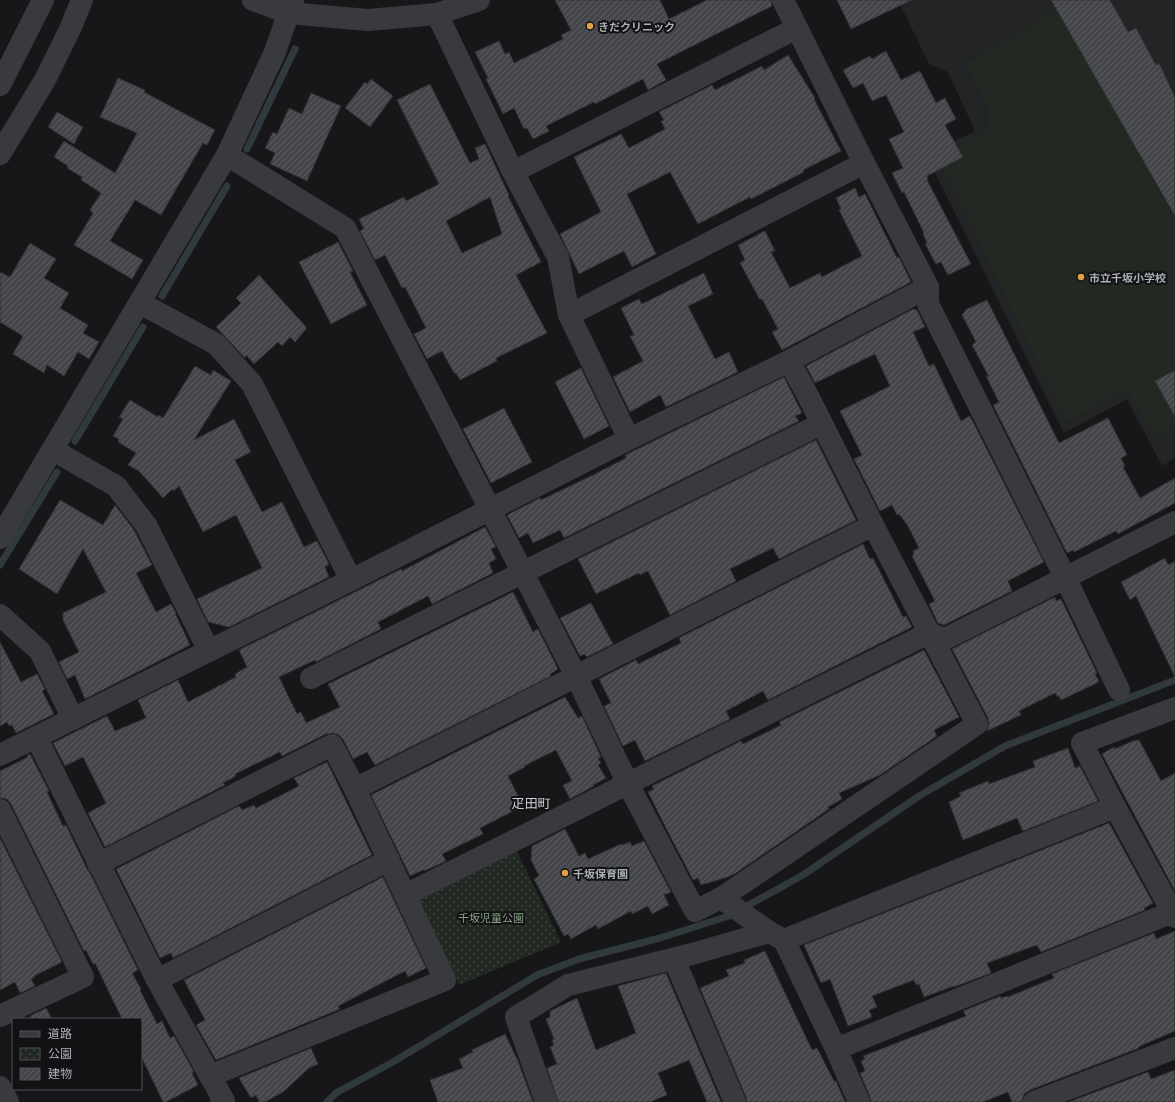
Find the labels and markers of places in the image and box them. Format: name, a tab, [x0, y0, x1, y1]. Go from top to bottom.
place label: きだクリニック	[598, 20, 675, 33]
marker: きだクリニック	[585, 21, 595, 31]
place label: 市立千坂小学校	[1089, 271, 1166, 284]
marker: 市立千坂小学校	[1076, 272, 1086, 282]
place label: 千坂保育園	[573, 867, 628, 880]
marker: 千坂保育園	[560, 868, 570, 878]

